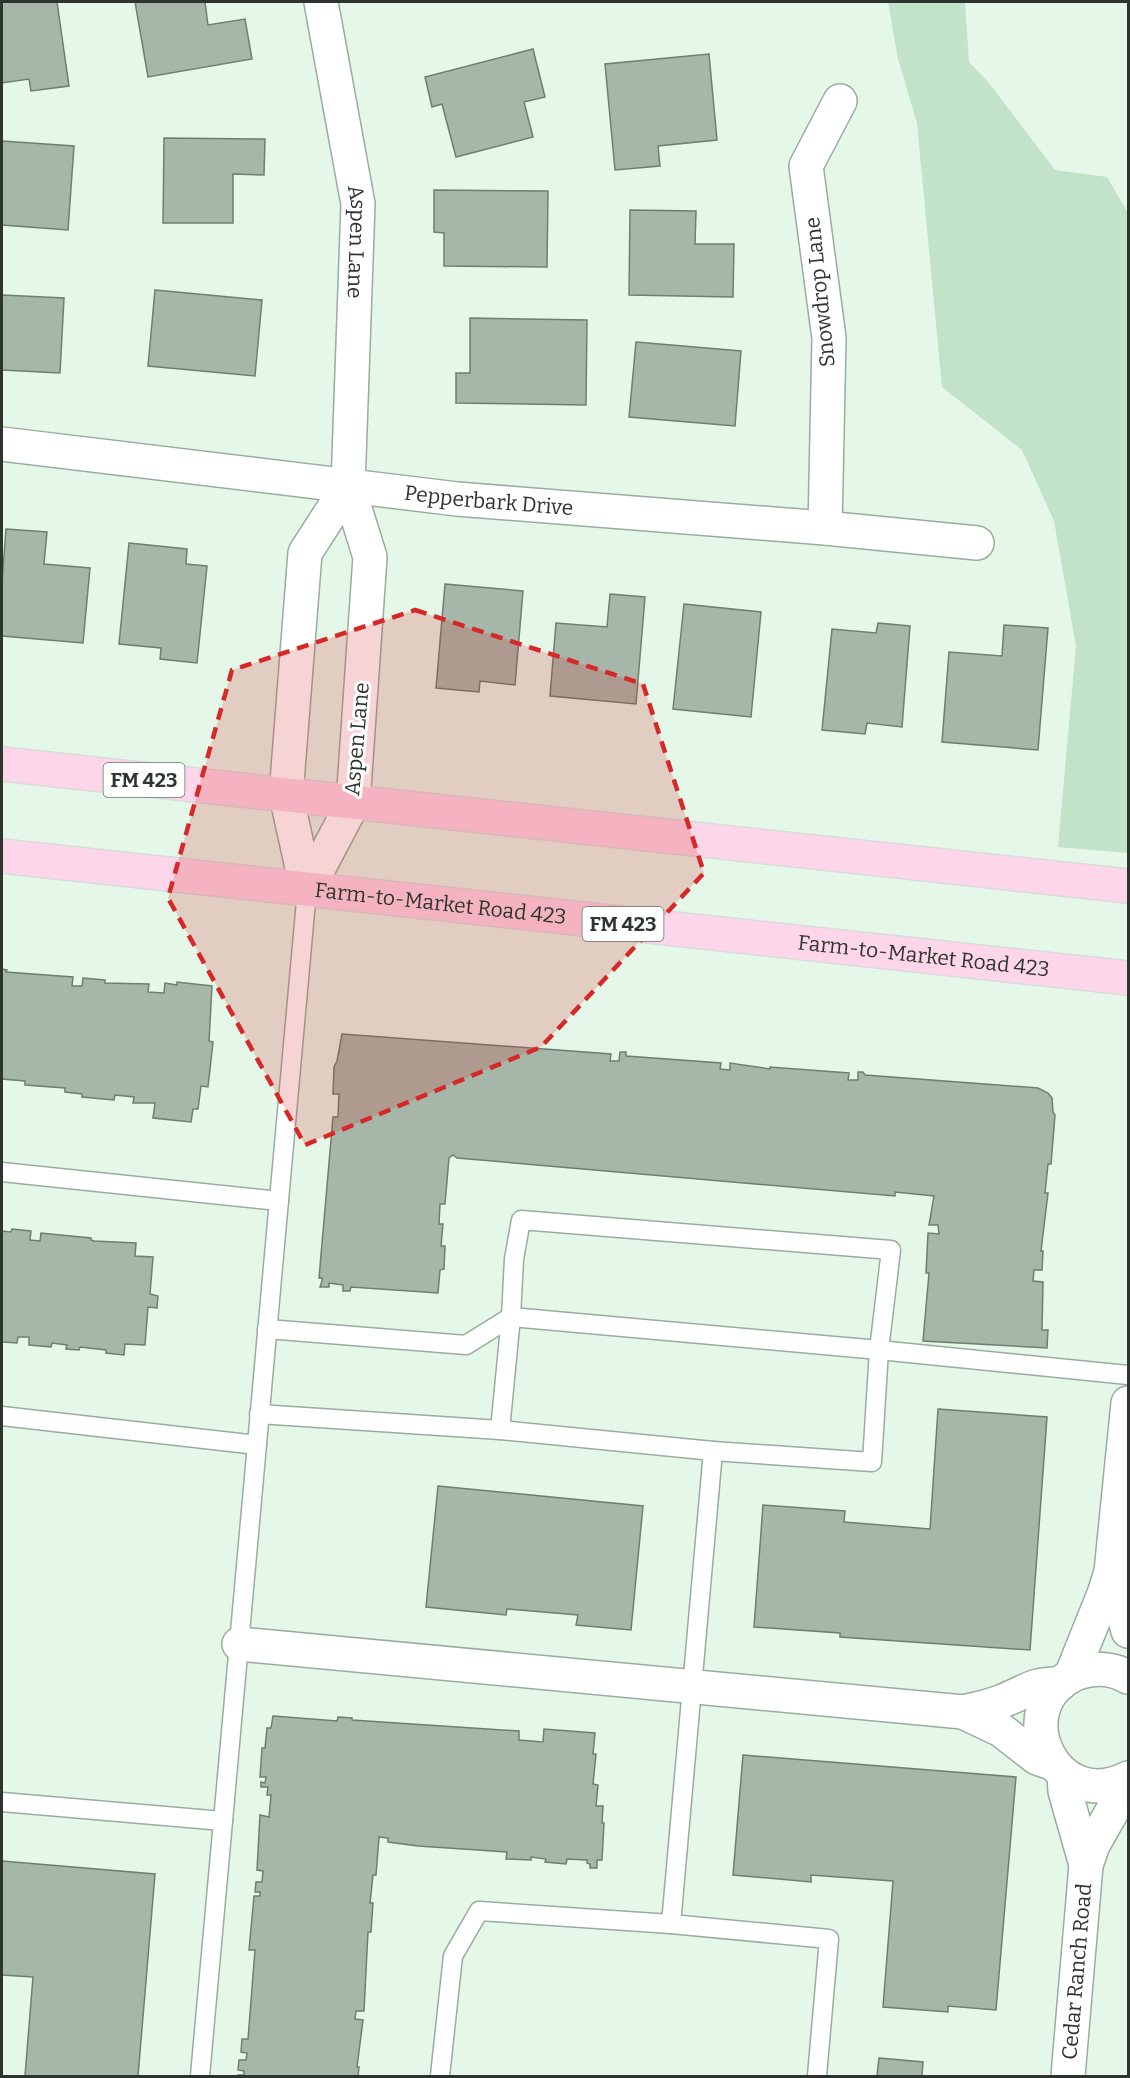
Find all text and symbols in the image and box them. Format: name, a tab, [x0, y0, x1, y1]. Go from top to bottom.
street label: Aspen Lane	[342, 183, 371, 299]
street label: Snowdrop Lane	[799, 216, 841, 368]
street label: Pepperbark Drive	[403, 480, 574, 521]
street label: Aspen Lane	[339, 681, 375, 797]
road number: FM 423	[104, 763, 184, 797]
street label: Farm-to-Market Road 423	[313, 877, 568, 930]
road number: FM 423	[582, 907, 664, 941]
street label: Farm-to-Market Road 423	[796, 929, 1051, 982]
street label: Cedar Ranch Road	[1056, 1882, 1097, 2061]

